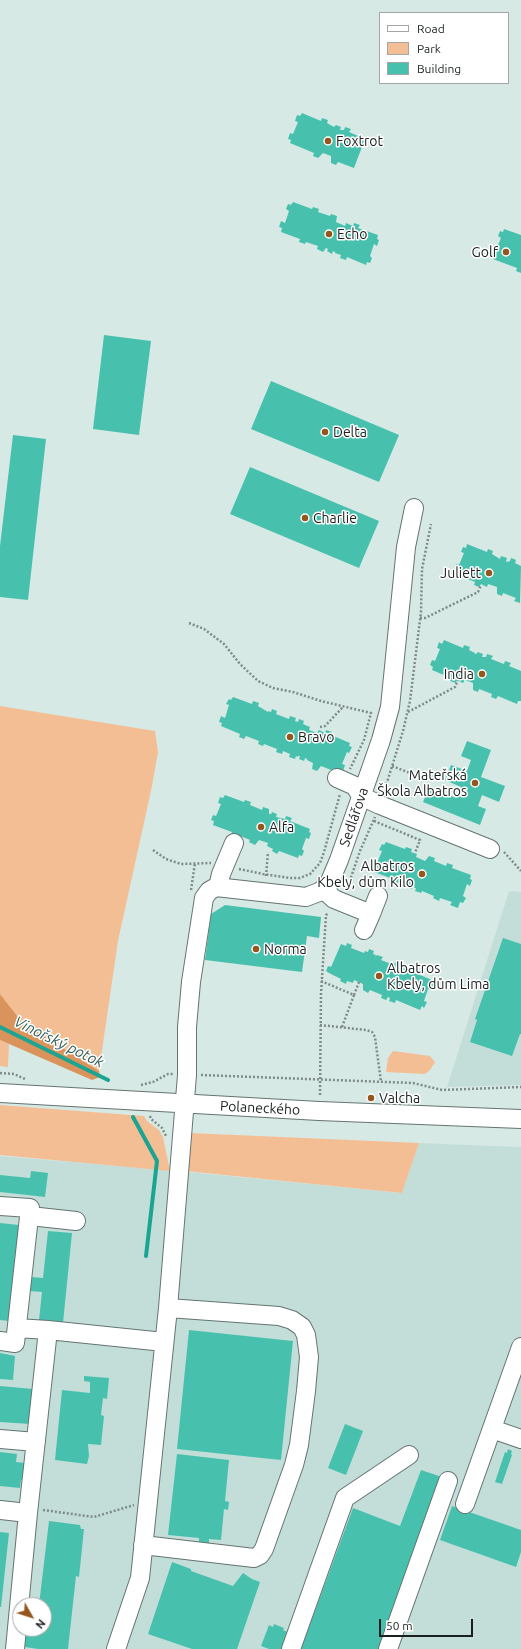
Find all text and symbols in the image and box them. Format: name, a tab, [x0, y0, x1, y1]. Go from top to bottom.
legend	[379, 12, 509, 84]
text: Road	[417, 22, 445, 35]
text: Park	[417, 42, 441, 55]
text: Building	[417, 62, 461, 75]
place label: Foxtrot	[336, 133, 383, 149]
marker: Foxtrot	[323, 136, 333, 146]
place label: Echo	[337, 226, 368, 242]
marker: Echo	[324, 229, 334, 239]
place label: Golf	[472, 244, 498, 260]
marker: Golf	[501, 247, 511, 257]
place label: Delta	[333, 424, 367, 440]
marker: Delta	[320, 427, 330, 437]
place label: Charlie	[313, 510, 357, 526]
marker: Charlie	[300, 513, 310, 523]
place label: Juliett	[440, 565, 481, 581]
marker: Juliett	[484, 568, 494, 578]
place label: India	[444, 666, 474, 682]
marker: India	[477, 669, 487, 679]
place label: Bravo	[298, 729, 334, 745]
marker: Bravo	[285, 732, 295, 742]
place label: Mateřská Škola Albatros	[377, 767, 467, 800]
marker: Mateřská Škola Albatros	[470, 778, 480, 788]
street label: Sedlářova	[336, 785, 372, 849]
place label: Alfa	[269, 819, 294, 835]
marker: Alfa	[256, 822, 266, 832]
place label: Albatros Kbely, dům Kilo	[317, 858, 414, 890]
marker: Albatros Kbely, dům Kilo	[417, 869, 427, 879]
place label: Norma	[264, 941, 307, 957]
marker: Norma	[251, 944, 261, 954]
place label: Albatros Kbely, dům Lima	[387, 960, 490, 992]
marker: Albatros Kbely, dům Lima	[374, 971, 384, 981]
water label: Vinořský potok	[11, 1013, 107, 1071]
place label: Valcha	[379, 1090, 420, 1106]
marker: Valcha	[366, 1093, 376, 1103]
street label: Polaneckého	[219, 1098, 301, 1118]
north arrow	[12, 1597, 52, 1637]
scale bar	[381, 1611, 475, 1637]
text: N	[33, 1617, 48, 1631]
text: 50 m	[386, 1619, 413, 1632]

